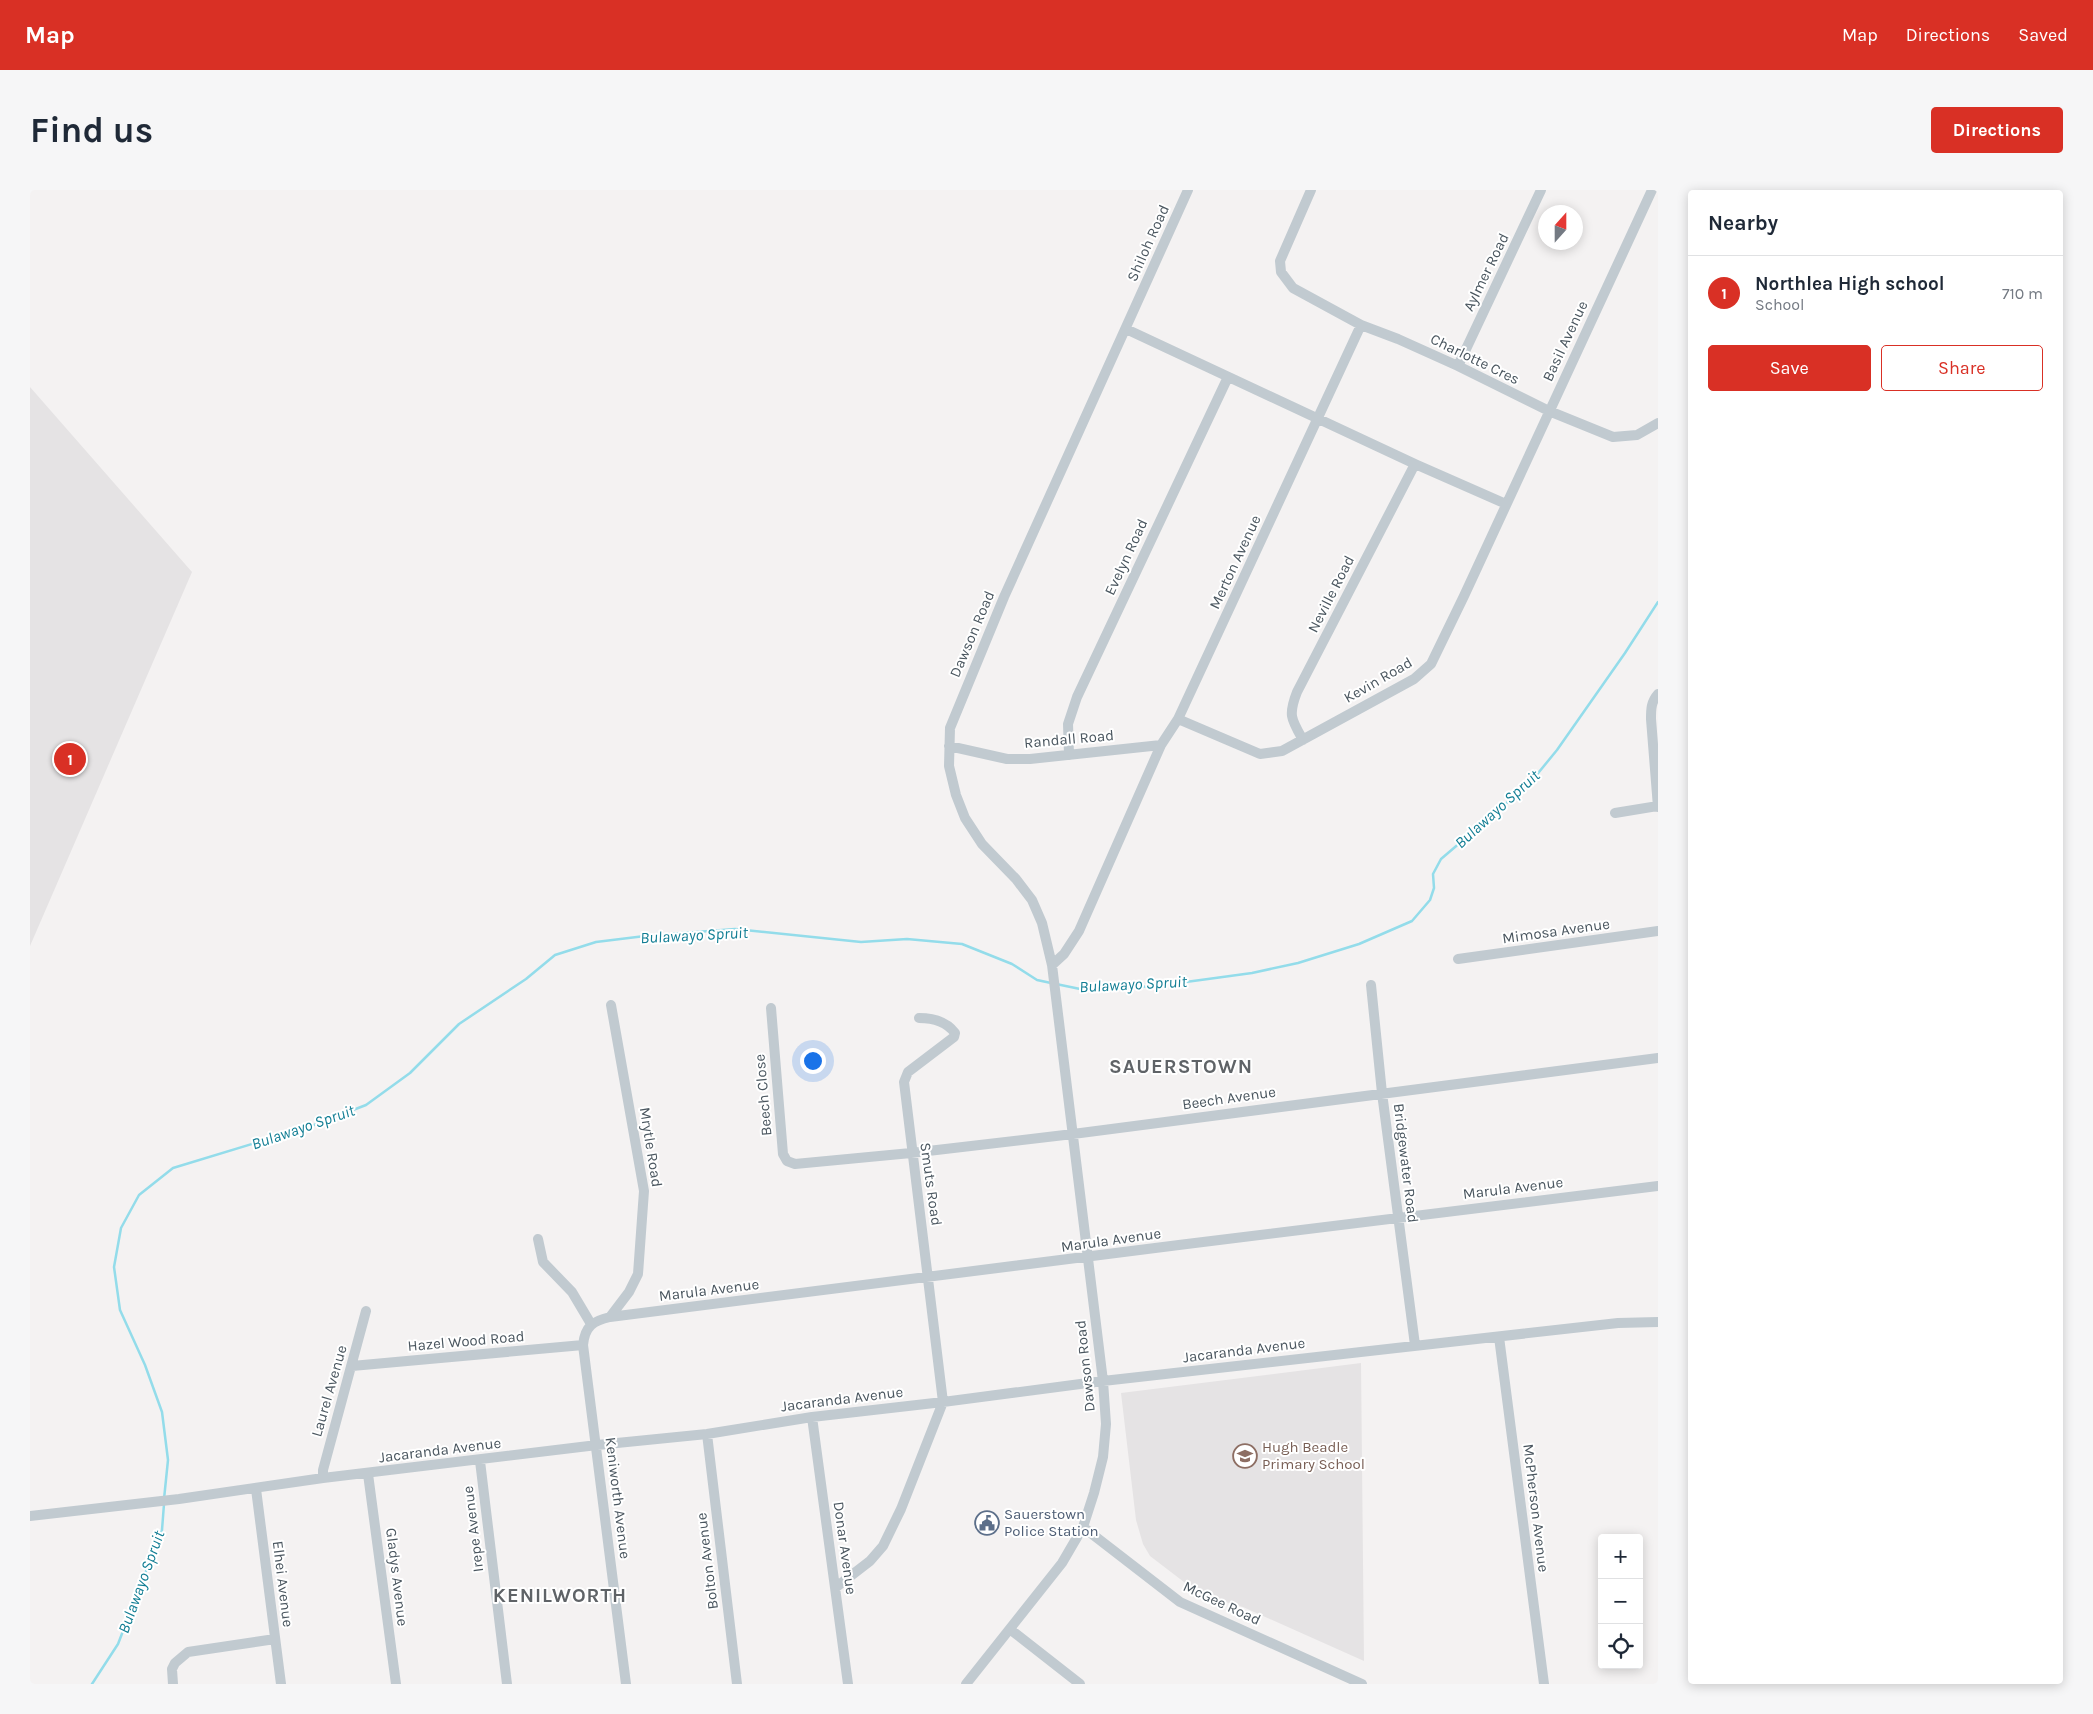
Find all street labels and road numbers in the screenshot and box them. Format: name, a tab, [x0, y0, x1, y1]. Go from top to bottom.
street label: Shiloh Road	[1123, 202, 1173, 284]
street label: Aylmer Road	[1459, 230, 1513, 314]
street label: Basil Avenue	[1538, 298, 1592, 384]
street label: Charlotte Cres	[1427, 330, 1523, 388]
street label: Merton Avenue	[1205, 512, 1265, 612]
street label: Evelyn Road	[1101, 516, 1151, 598]
street label: Neville Road	[1304, 552, 1358, 636]
street label: Dawson Road	[946, 588, 998, 680]
street label: Kevin Road	[1341, 653, 1415, 707]
street label: Randall Road	[1023, 726, 1115, 752]
street label: Mimosa Avenue	[1501, 915, 1611, 947]
street label: Beech Close	[750, 1053, 776, 1137]
street label: Beech Avenue	[1181, 1083, 1277, 1113]
street label: Bridgewater Road	[1390, 1102, 1422, 1224]
street label: Mrytle Road	[636, 1106, 666, 1188]
street label: Smuts Road	[916, 1141, 946, 1227]
street label: Marula Avenue	[1462, 1173, 1564, 1203]
street label: Marula Avenue	[1060, 1224, 1162, 1256]
street label: Marula Avenue	[658, 1275, 760, 1305]
street label: Dawson Road	[1071, 1319, 1099, 1413]
street label: Hazel Wood Road	[407, 1327, 525, 1355]
street label: Jacaranda Avenue	[1182, 1334, 1306, 1366]
street label: Laurel Avenue	[307, 1343, 351, 1439]
street label: Jacaranda Avenue	[780, 1383, 904, 1415]
street label: Jacaranda Avenue	[378, 1434, 502, 1466]
street label: Keniworth Avenue	[602, 1436, 634, 1560]
street label: McPherson Avenue	[1519, 1443, 1553, 1573]
street label: Irepe Avenue	[459, 1485, 487, 1573]
street label: Donar Avenue	[830, 1500, 860, 1596]
street label: Bolton Avenue	[692, 1511, 722, 1611]
street label: Gladys Avenue	[382, 1527, 412, 1627]
street label: Elhei Avenue	[269, 1540, 297, 1628]
street label: McGee Road	[1180, 1577, 1264, 1629]

